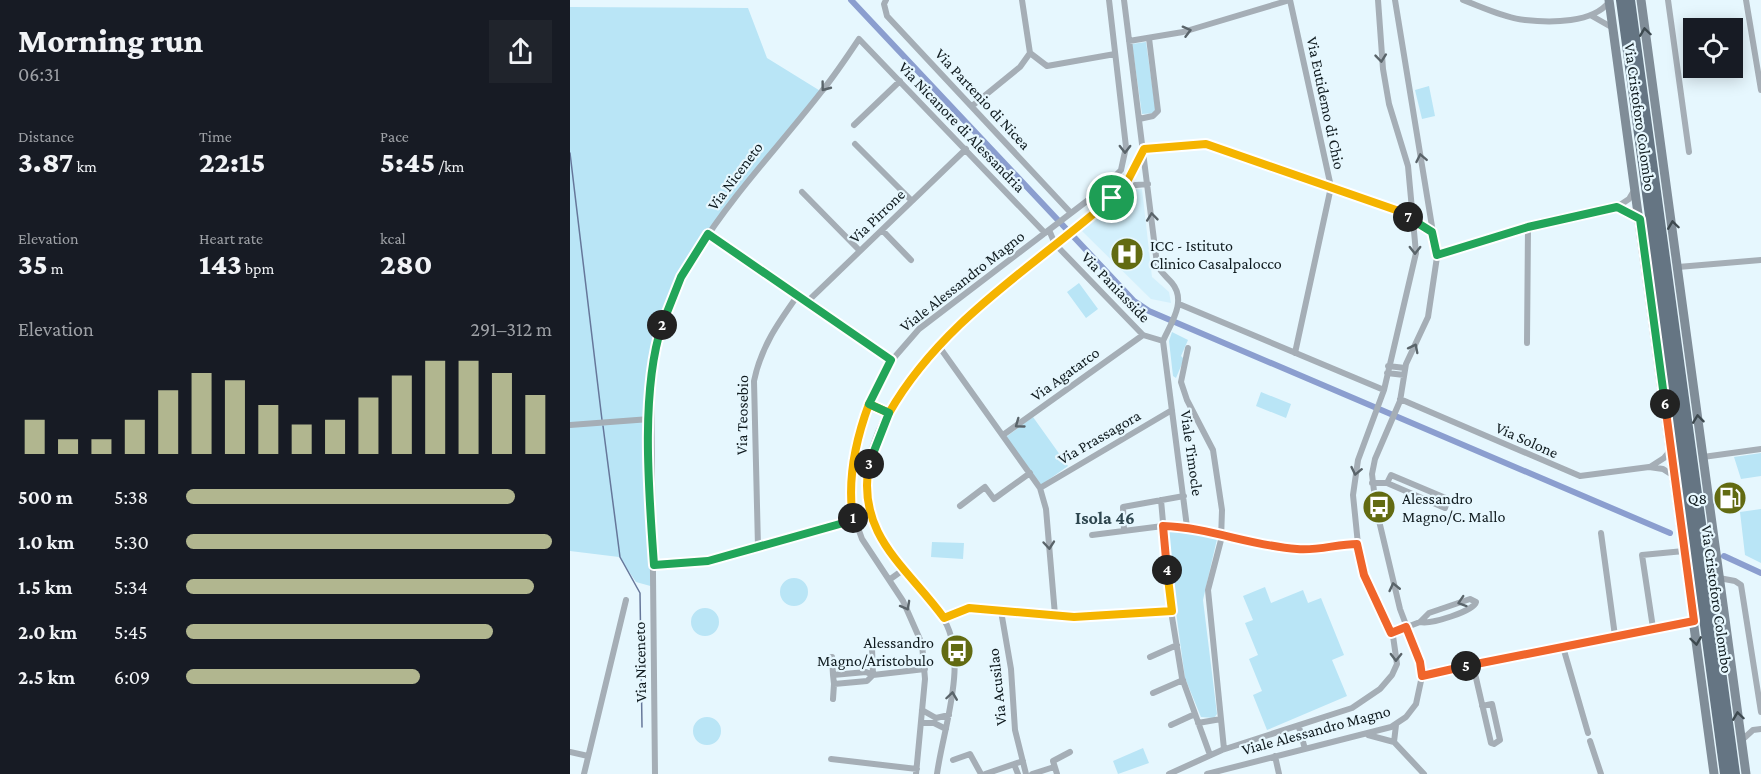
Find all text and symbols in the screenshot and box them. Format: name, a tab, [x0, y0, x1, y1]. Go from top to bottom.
map controls	[1683, 18, 1743, 78]
button: locate	[1683, 18, 1743, 78]
button: share	[489, 20, 552, 83]
text: Morning run	[18, 22, 203, 59]
one-way arrow	[1182, 25, 1192, 38]
one-way arrow	[1640, 28, 1652, 37]
street label: Via Eutidemo di Chio	[1304, 35, 1348, 171]
street label: Via Cristoforo Colombo	[1621, 42, 1659, 192]
street label: Via Partenio di Nicea	[932, 45, 1035, 153]
one-way arrow	[1375, 54, 1387, 63]
street label: Via Nicanore di Alessandria	[895, 58, 1029, 196]
text: 06:31	[18, 63, 60, 85]
one-way arrow	[821, 80, 832, 91]
text: Distance	[18, 128, 74, 145]
text: Time	[199, 128, 232, 145]
text: Pace	[380, 128, 409, 145]
street label: Via Niceneto	[704, 139, 766, 213]
one-way arrow	[1119, 144, 1131, 153]
text: 3.87	[18, 145, 73, 178]
text: 22:15	[199, 145, 266, 178]
text: 5:45	[380, 145, 435, 178]
one-way arrow	[1415, 153, 1428, 163]
text: km	[73, 158, 97, 175]
text: /km	[435, 158, 464, 175]
pin	[1086, 172, 1137, 223]
icon: arrive	[1095, 181, 1128, 214]
street label: Via Pirrone	[846, 185, 908, 247]
pin: 7	[1393, 202, 1423, 232]
text: 7	[1404, 208, 1412, 225]
one-way arrow	[1146, 213, 1159, 222]
one-way arrow	[1667, 221, 1679, 230]
street label: Viale Alessandro Magno	[896, 227, 1028, 336]
text: Elevation	[18, 230, 79, 247]
text: Heart rate	[199, 230, 263, 247]
text: kcal	[380, 230, 406, 247]
hospital icon: ICC - Istituto Clinico Casalpalocco	[1109, 236, 1145, 272]
place label: ICC - Istituto Clinico Casalpalocco	[1150, 237, 1282, 273]
one-way arrow	[1409, 245, 1421, 254]
text: 35	[18, 247, 48, 280]
text: 143	[199, 247, 242, 280]
text: 280	[380, 247, 432, 280]
street label: Via Paniasside	[1078, 248, 1154, 326]
text: m	[48, 260, 64, 277]
text: bpm	[242, 260, 274, 277]
pin: 2	[647, 310, 677, 340]
text: 2	[658, 316, 666, 333]
text: Elevation	[18, 318, 94, 340]
text: 291–312 m	[470, 318, 552, 340]
one-way arrow	[1407, 343, 1418, 354]
street label: Via Agatarco	[1028, 344, 1103, 405]
street label: Via Teosebio	[733, 375, 751, 455]
pin: 6	[1650, 389, 1680, 419]
text: 6	[1661, 395, 1669, 412]
street label: Via Prassagora	[1055, 406, 1144, 468]
street label: Viale Timocle	[1178, 409, 1206, 497]
one-way arrow	[1692, 414, 1705, 423]
one-way arrow	[1014, 417, 1025, 428]
street label: Via Solone	[1493, 419, 1561, 461]
pin: 3	[854, 449, 884, 479]
text: 3	[865, 455, 873, 472]
one-way arrow	[1350, 465, 1363, 475]
fuel station icon: Q8	[1712, 480, 1748, 516]
text: 500 m	[18, 486, 73, 508]
text: 5:38	[114, 486, 148, 508]
bus stop icon: Alessandro Magno/C. Mallo	[1361, 489, 1397, 525]
place label: Alessandro Magno/C. Mallo	[1402, 490, 1505, 526]
place label: Q8	[1688, 490, 1707, 507]
pin: 1	[838, 503, 868, 533]
district label: Isola 46	[1075, 508, 1135, 528]
text: 1	[850, 509, 856, 526]
street label: Via Cristoforo Colombo	[1698, 524, 1736, 674]
text: 1.0 km	[18, 531, 74, 553]
text: 5:30	[114, 531, 149, 553]
one-way arrow	[1042, 541, 1055, 550]
pin: 4	[1152, 555, 1182, 585]
text: 4	[1163, 561, 1171, 578]
text: 1.5 km	[18, 576, 73, 598]
text: 5:34	[114, 576, 148, 598]
one-way arrow	[1389, 582, 1402, 592]
one-way arrow	[1457, 595, 1468, 607]
one-way arrow	[899, 600, 910, 610]
text: 2.0 km	[18, 621, 77, 643]
text: 5:45	[114, 621, 148, 643]
street label: Via Niceneto	[631, 622, 649, 702]
bus stop icon: Alessandro Magno/Aristobulo	[939, 633, 975, 669]
place label: Alessandro Magno/Aristobulo	[817, 634, 934, 670]
one-way arrow	[1690, 636, 1702, 645]
street label: Via Acusilao	[984, 647, 1010, 727]
pin: 5	[1451, 651, 1481, 681]
one-way arrow	[1390, 653, 1402, 662]
text: 5	[1462, 657, 1470, 674]
text: 2.5 km	[18, 666, 75, 688]
text: 6:09	[114, 666, 150, 688]
one-way arrow	[945, 691, 957, 700]
street label: Viale Alessandro Magno	[1240, 702, 1393, 759]
one-way arrow	[1732, 711, 1745, 721]

